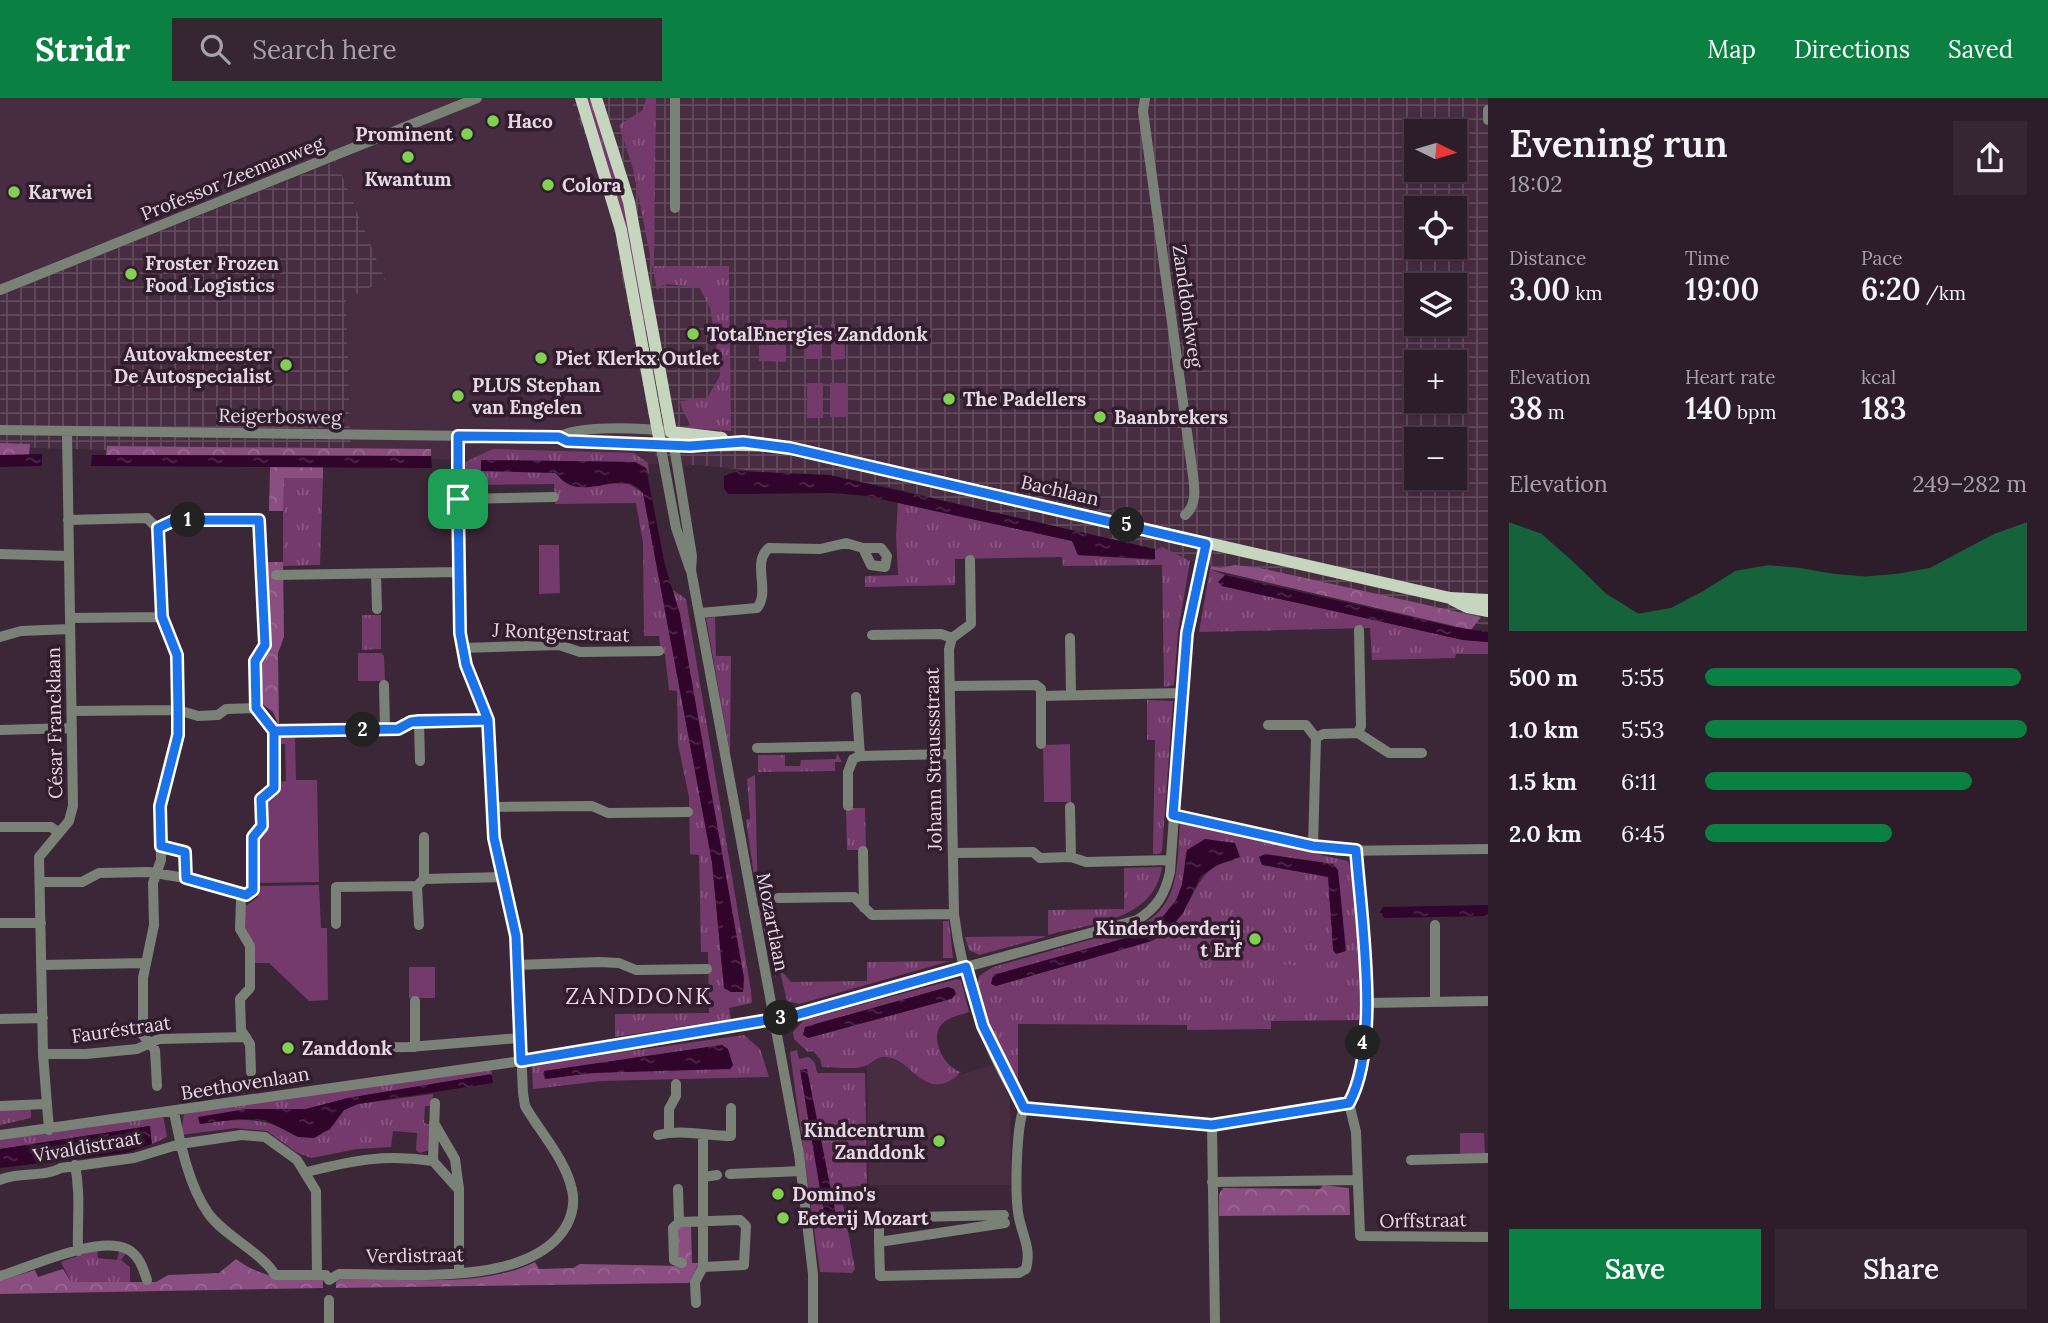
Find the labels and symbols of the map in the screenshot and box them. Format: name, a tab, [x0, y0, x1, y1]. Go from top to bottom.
place label: Haco	[507, 109, 553, 133]
marker: Haco	[485, 113, 501, 129]
north arrow	[1404, 119, 1466, 182]
place label: Prominent	[355, 122, 454, 146]
marker: Prominent	[459, 126, 475, 142]
street label: Professor Zeemanweg	[137, 130, 327, 226]
marker: Kwantum	[400, 149, 416, 165]
place label: Kwantum	[365, 167, 452, 191]
place label: Colora	[562, 173, 621, 197]
marker: Colora	[540, 177, 556, 193]
place label: Karwei	[28, 180, 92, 204]
marker: Karwei	[6, 184, 22, 200]
street label: Zanddonkweg	[1167, 243, 1209, 370]
place label: Froster Frozen Food Logistics	[145, 251, 279, 297]
marker: Froster Frozen Food Logistics	[123, 266, 139, 282]
place label: TotalEnergies Zanddonk	[707, 322, 928, 346]
marker: TotalEnergies Zanddonk	[685, 326, 701, 342]
place label: Autovakmeester De Autospecialist	[114, 342, 273, 388]
place label: Piet Klerkx Outlet	[555, 346, 721, 370]
marker: Piet Klerkx Outlet	[533, 350, 549, 366]
marker: Autovakmeester De Autospecialist	[278, 357, 294, 373]
place label: PLUS Stephan van Engelen	[472, 373, 601, 419]
place label: The Padellers	[963, 387, 1086, 411]
marker: PLUS Stephan van Engelen	[450, 388, 466, 404]
marker: The Padellers	[941, 391, 957, 407]
street label: Reigerbosweg	[218, 403, 342, 429]
place label: Baanbrekers	[1114, 405, 1228, 429]
marker: Baanbrekers	[1092, 409, 1108, 425]
pin	[428, 469, 488, 529]
street label: Bachlaan	[1019, 469, 1101, 511]
pin: 1	[170, 502, 206, 538]
pin: 5	[1110, 508, 1144, 542]
street label: J Rontgenstraat	[491, 618, 631, 646]
street label: César Francklaan	[41, 647, 67, 799]
street label: Johann Straussstraat	[919, 667, 947, 852]
pin: 2	[346, 712, 380, 748]
street label: Mozartlaan	[752, 871, 794, 973]
place label: Kinderboerderij t Erf	[1095, 916, 1243, 962]
marker: Kinderboerderij t Erf	[1247, 931, 1263, 947]
district label: ZANDDONK	[565, 981, 713, 1010]
pin: 3	[764, 1000, 798, 1035]
street label: Fauréstraat	[70, 1010, 173, 1048]
pin: 4	[1346, 1026, 1380, 1060]
place label: Zanddonk	[302, 1036, 392, 1060]
marker: Zanddonk	[280, 1040, 296, 1056]
street label: Beethovenlaan	[179, 1061, 311, 1105]
place label: Kindcentrum Zanddonk	[804, 1118, 926, 1164]
street label: Vivaldistraat	[30, 1125, 144, 1168]
marker: Kindcentrum Zanddonk	[931, 1133, 947, 1149]
place label: Domino's	[792, 1182, 876, 1206]
marker: Domino's	[770, 1186, 786, 1202]
place label: Eeterij Mozart	[797, 1206, 930, 1230]
street label: Orffstraat	[1379, 1207, 1468, 1233]
marker: Eeterij Mozart	[775, 1210, 791, 1226]
street label: Verdistraat	[365, 1242, 465, 1268]

